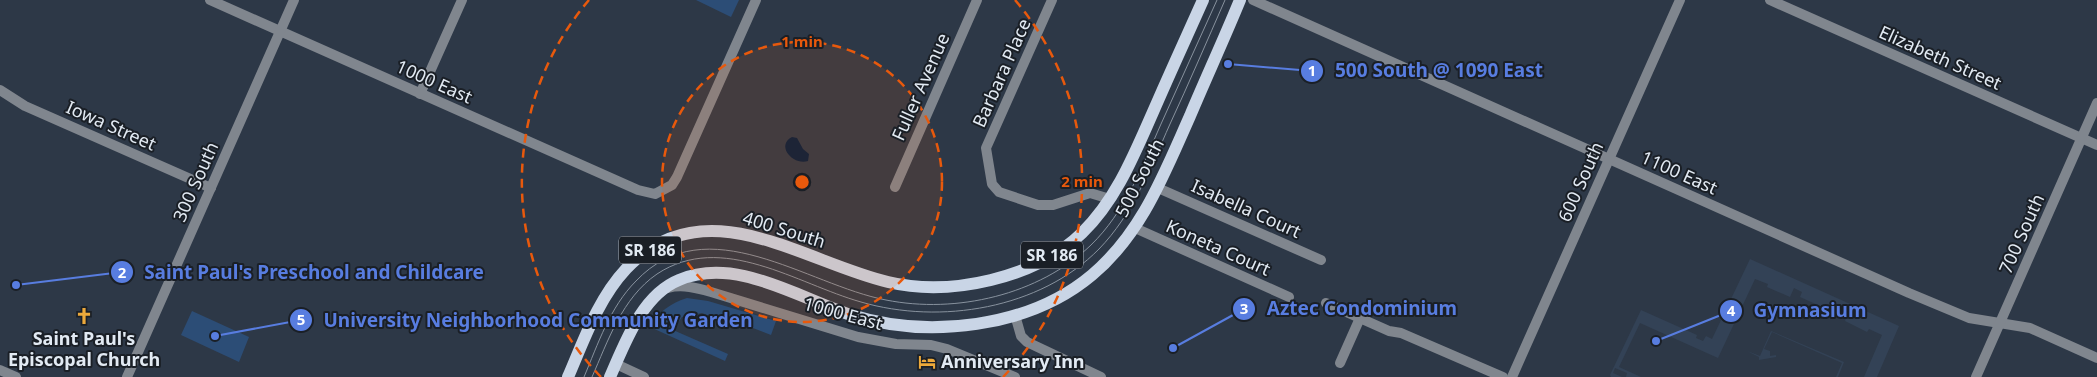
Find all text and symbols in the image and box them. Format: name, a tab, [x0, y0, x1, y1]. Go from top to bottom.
street label: Barbara Place	[966, 14, 1036, 131]
street label: Elizabeth Street	[1875, 19, 2006, 95]
street label: Fuller Avenue	[886, 29, 954, 144]
text: 1 min	[781, 31, 823, 51]
street label: 1000 East	[392, 54, 477, 109]
callout: 500 South @ 1090 East	[1300, 54, 1553, 88]
text: 500 South @ 1090 East	[1335, 57, 1543, 83]
text: 1	[1308, 60, 1316, 80]
street label: Iowa Street	[63, 95, 161, 156]
street label: 500 South	[1109, 134, 1169, 221]
street label: 300 South	[167, 138, 223, 225]
street label: 600 South	[1552, 138, 1608, 225]
street label: 1100 East	[1637, 145, 1722, 200]
text: 2 min	[1061, 171, 1103, 191]
centre of rings	[793, 173, 811, 191]
street label: Isabella Court	[1188, 173, 1305, 243]
street label: 700 South	[1993, 190, 2049, 277]
street label: 400 South	[740, 205, 828, 253]
street label: Koneta Court	[1162, 213, 1275, 281]
road number: SR 186	[619, 236, 681, 264]
road number: SR 186	[1021, 242, 1083, 268]
callout: Saint Paul's Preschool and Childcare	[110, 255, 494, 289]
text: Saint Paul's Preschool and Childcare	[144, 259, 484, 285]
text: 2	[118, 262, 127, 282]
street label: 1000 East	[801, 291, 886, 335]
callout: Aztec Condominium	[1232, 292, 1467, 326]
callout: Gymnasium	[1718, 294, 1876, 328]
text: Aztec Condominium	[1267, 295, 1457, 321]
text: Gymnasium	[1754, 297, 1866, 323]
text: 3	[1240, 298, 1248, 318]
text: 4	[1727, 300, 1736, 320]
callout: University Neighborhood Community Garden	[288, 303, 762, 337]
church icon: Saint Paul's Episcopal Church	[74, 306, 94, 326]
text: University Neighborhood Community Garden	[323, 307, 753, 333]
text: 5	[297, 309, 305, 329]
place label: Saint Paul's Episcopal Church	[8, 326, 160, 371]
place label: Anniversary Inn	[941, 349, 1085, 373]
hotel icon: Anniversary Inn	[917, 352, 937, 372]

